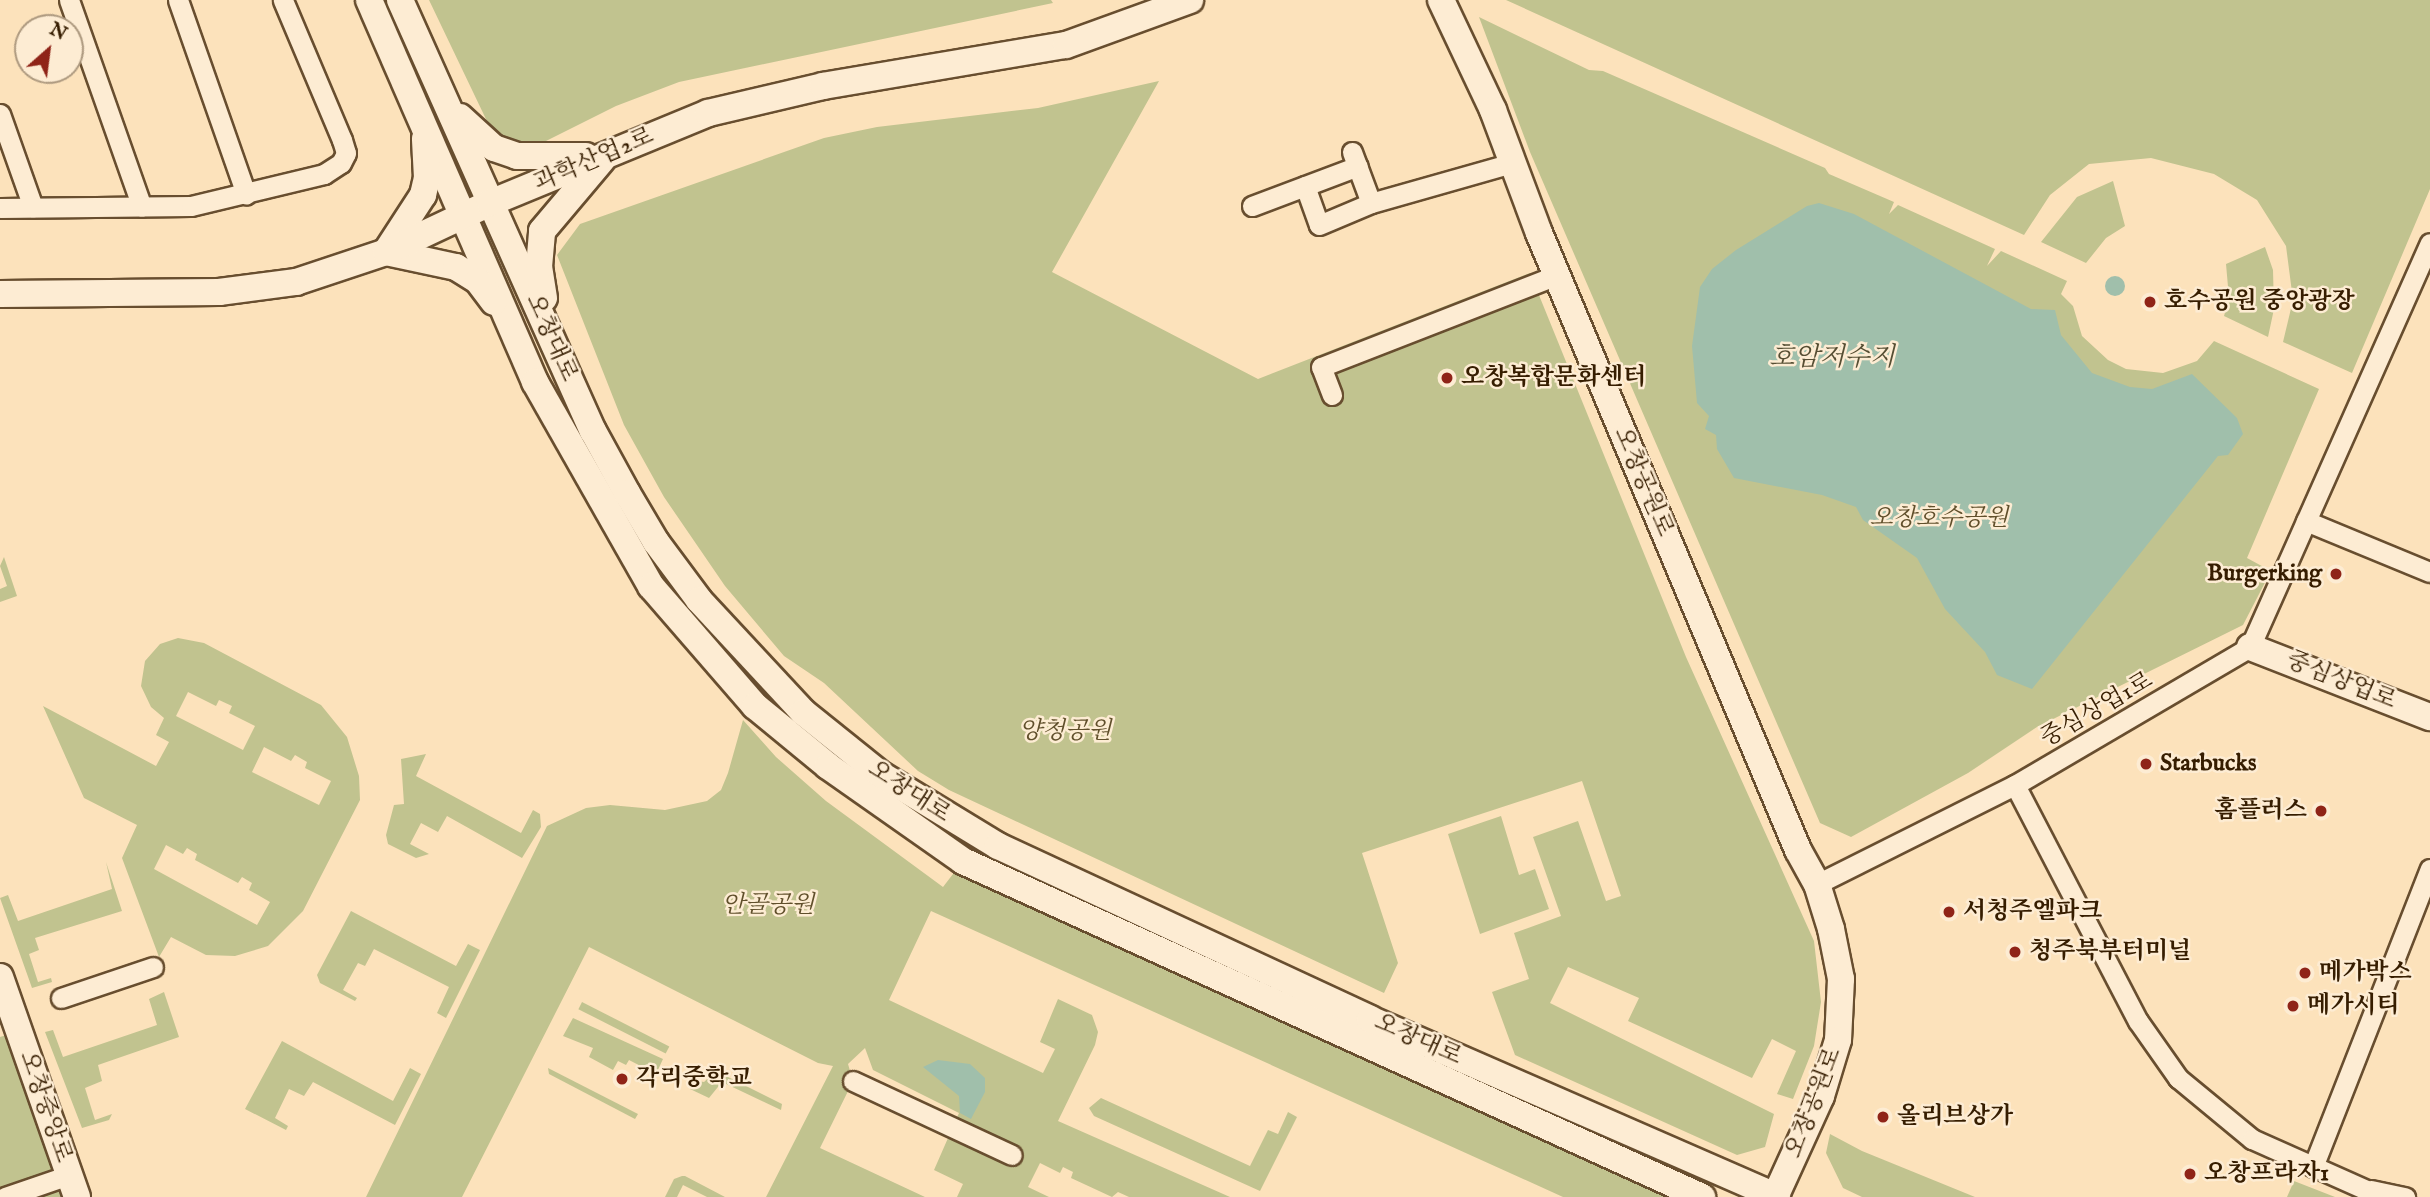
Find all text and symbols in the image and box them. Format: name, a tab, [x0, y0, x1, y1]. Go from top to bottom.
north arrow	[14, 14, 84, 84]
text: N	[45, 18, 71, 47]
street label: 과학산업2로	[530, 122, 658, 198]
place label: 호수공원 중앙광장	[2164, 288, 2355, 316]
street label: 오창대로	[519, 290, 583, 386]
marker: 호수공원 중앙광장	[2142, 294, 2158, 310]
water label: 호암저수지	[1769, 342, 1895, 374]
place label: 오창복합문화센터	[1461, 364, 1646, 392]
marker: 오창복합문화센터	[1439, 370, 1455, 386]
street label: 오창공원로	[1607, 423, 1679, 541]
park label: 오창호수공원	[1869, 505, 2009, 533]
place label: Burgerking	[2207, 560, 2322, 588]
marker: Burgerking	[2328, 566, 2344, 582]
street label: 중심상업로	[2282, 646, 2400, 716]
street label: 중심상업1로	[2036, 666, 2158, 754]
park label: 양청공원	[1019, 718, 1111, 746]
place label: Starbucks	[2160, 750, 2256, 778]
street label: 오창대로	[862, 755, 956, 829]
marker: Starbucks	[2138, 756, 2154, 772]
place label: 홈플러스	[2214, 797, 2307, 825]
marker: 홈플러스	[2313, 803, 2329, 819]
park label: 안골공원	[722, 892, 814, 920]
place label: 서청주엘파크	[1963, 898, 2102, 926]
marker: 서청주엘파크	[1941, 904, 1957, 920]
place label: 청주북부터미널	[2029, 938, 2191, 966]
marker: 청주북부터미널	[2007, 944, 2023, 960]
place label: 메가박스	[2319, 959, 2412, 987]
marker: 메가박스	[2297, 965, 2313, 981]
place label: 메가시티	[2307, 992, 2400, 1020]
marker: 메가시티	[2285, 998, 2301, 1014]
street label: 오창대로	[1370, 1008, 1466, 1072]
street label: 오창공원로	[1780, 1044, 1848, 1162]
street label: 오창중앙로	[13, 1048, 77, 1166]
place label: 각리중학교	[636, 1065, 752, 1093]
marker: 각리중학교	[614, 1071, 630, 1087]
place label: 올리브상가	[1897, 1103, 2013, 1131]
marker: 올리브상가	[1875, 1109, 1891, 1125]
place label: 오창프라자1	[2204, 1160, 2329, 1188]
marker: 오창프라자1	[2182, 1166, 2198, 1182]

